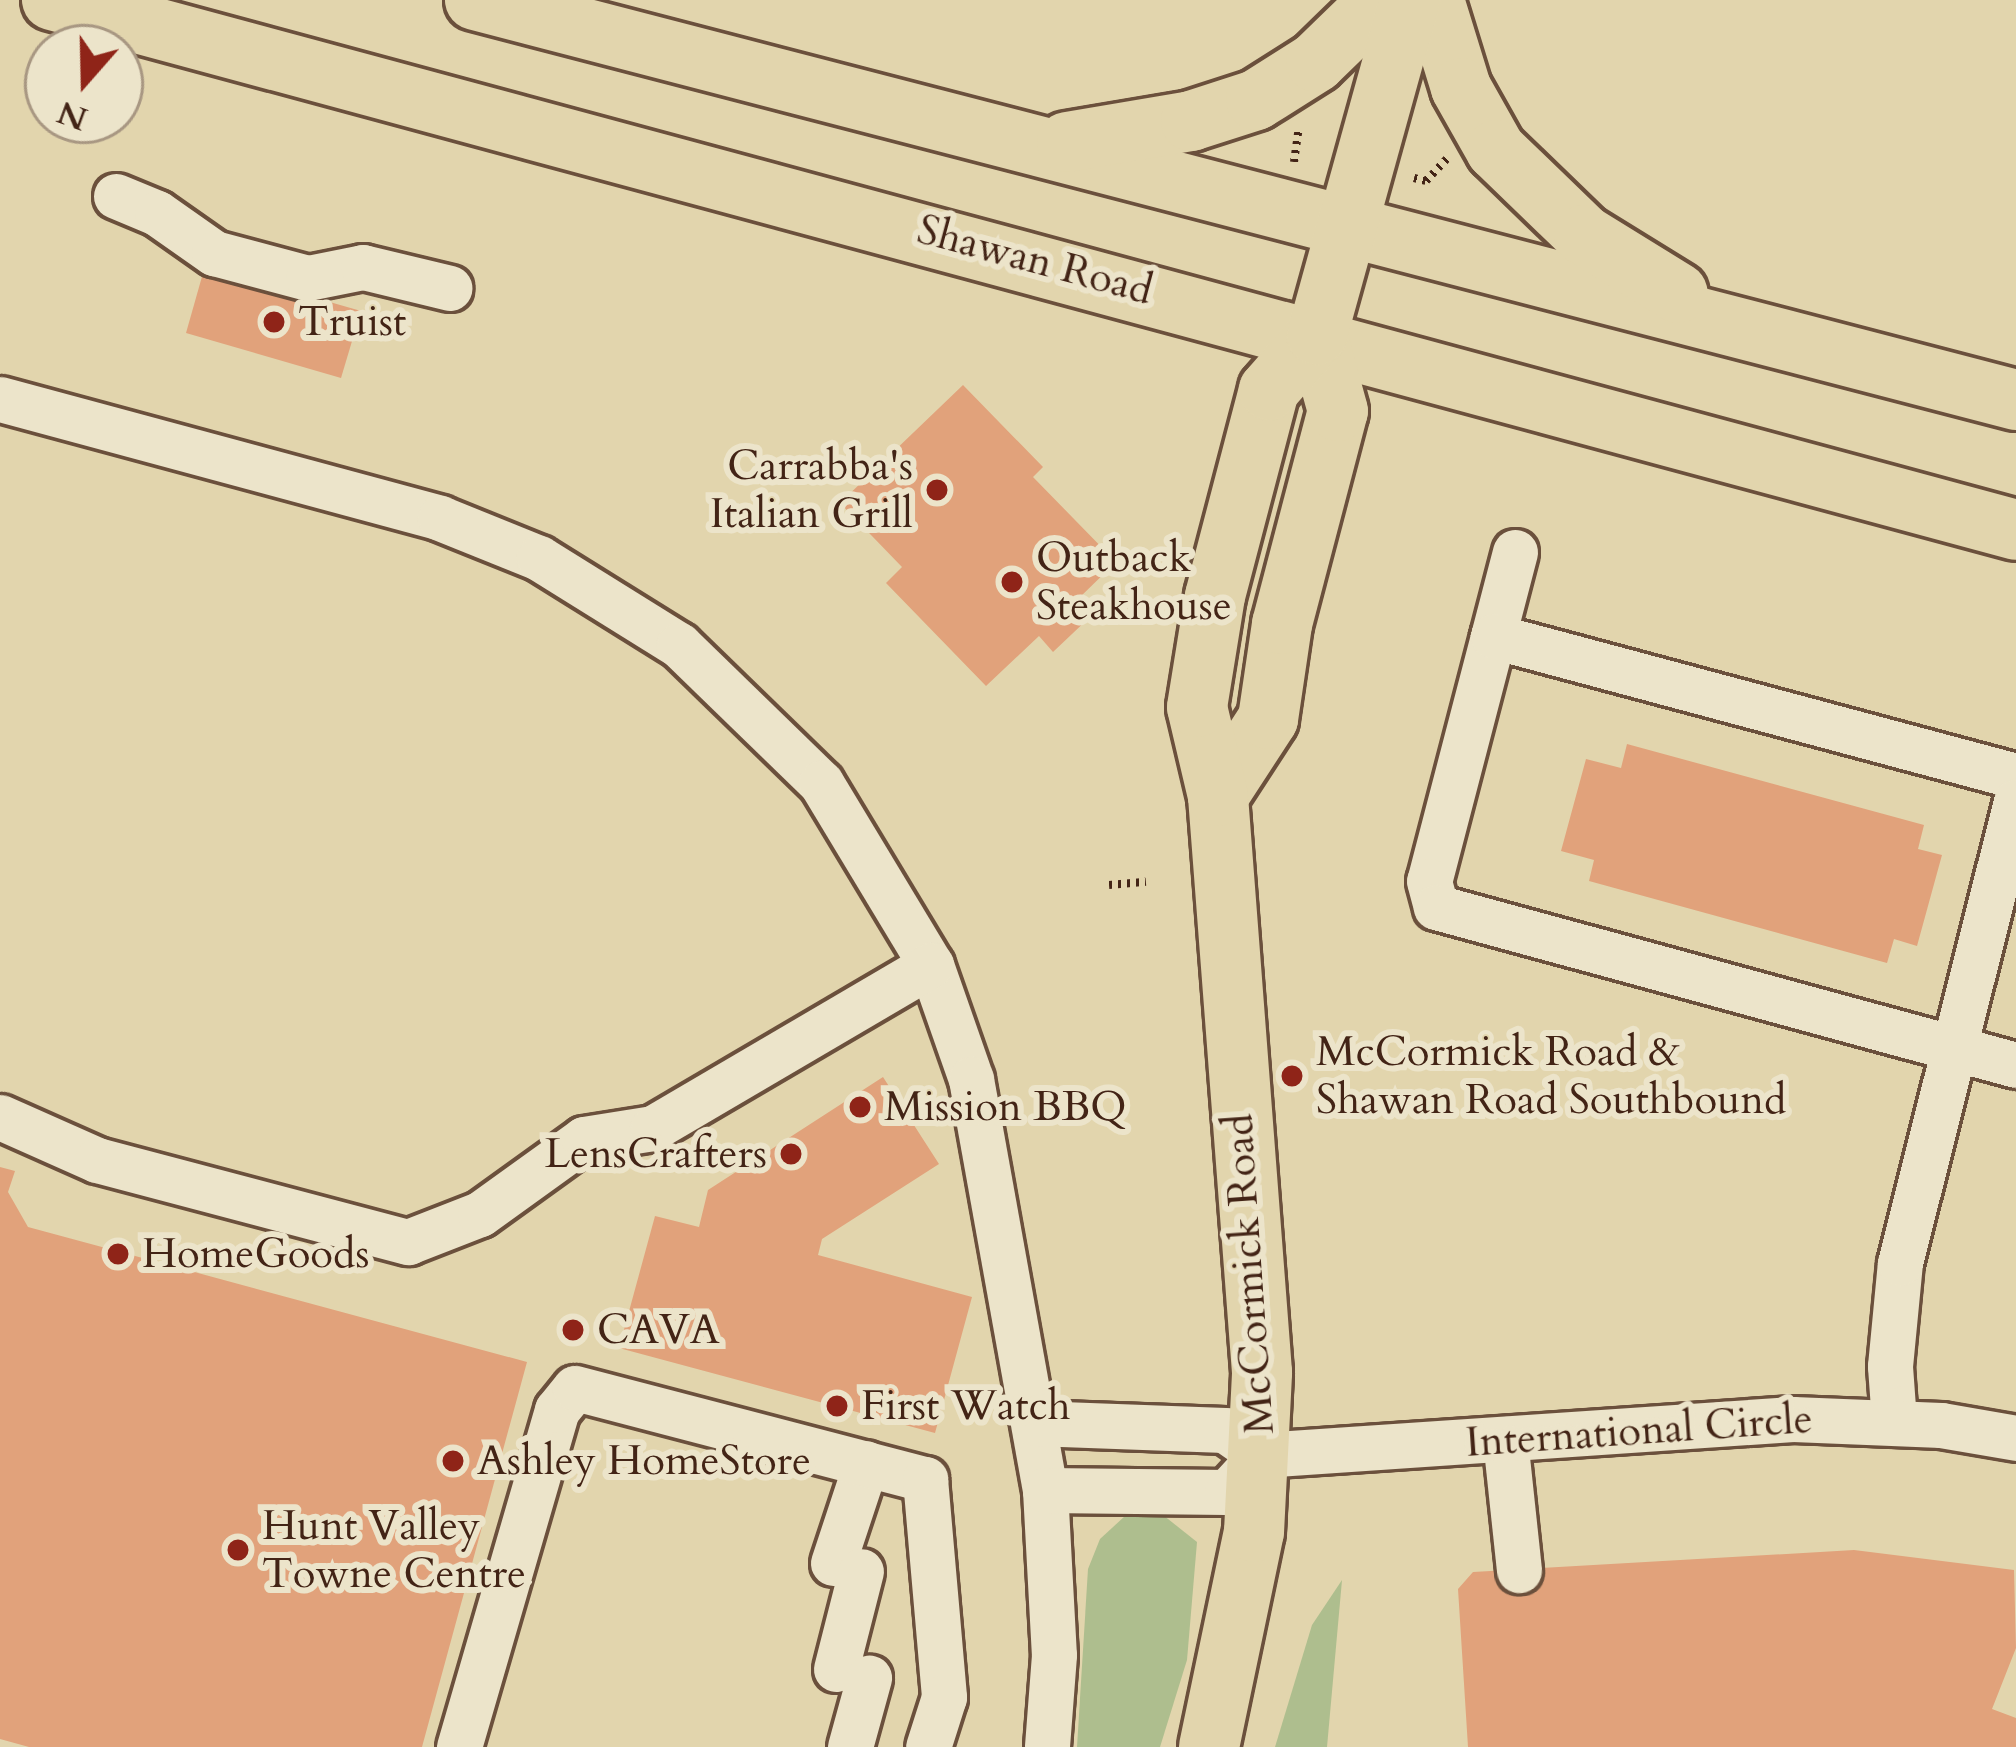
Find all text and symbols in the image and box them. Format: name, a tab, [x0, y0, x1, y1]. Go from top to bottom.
north arrow	[24, 24, 144, 144]
text: N	[51, 89, 94, 142]
street label: Shawan Road	[912, 204, 1158, 316]
place label: Truist	[298, 297, 406, 347]
marker: Truist	[261, 309, 287, 335]
place label: Carrabba's Italian Grill	[710, 441, 913, 540]
marker: Carrabba's Italian Grill	[924, 477, 950, 503]
place label: Outback Steakhouse	[1036, 533, 1232, 632]
marker: Outback Steakhouse	[999, 569, 1025, 595]
place label: McCormick Road & Shawan Road Southbound	[1316, 1027, 1786, 1126]
marker: McCormick Road & Shawan Road Southbound	[1279, 1063, 1305, 1089]
place label: Mission BBQ	[884, 1082, 1126, 1132]
marker: Mission BBQ	[847, 1094, 873, 1120]
street label: McCormick Road	[1213, 1112, 1285, 1436]
place label: LensCrafters	[545, 1129, 767, 1179]
marker: LensCrafters	[778, 1141, 804, 1167]
place label: HomeGoods	[142, 1229, 369, 1279]
marker: HomeGoods	[105, 1241, 131, 1267]
place label: CAVA	[597, 1305, 720, 1355]
marker: CAVA	[560, 1317, 586, 1343]
place label: First Watch	[861, 1381, 1071, 1431]
marker: First Watch	[824, 1393, 850, 1419]
street label: International Circle	[1464, 1394, 1814, 1468]
place label: Ashley HomeStore	[477, 1436, 811, 1486]
marker: Ashley HomeStore	[440, 1448, 466, 1474]
place label: Hunt Valley Towne Centre	[262, 1501, 526, 1600]
marker: Hunt Valley Towne Centre	[225, 1537, 251, 1563]

